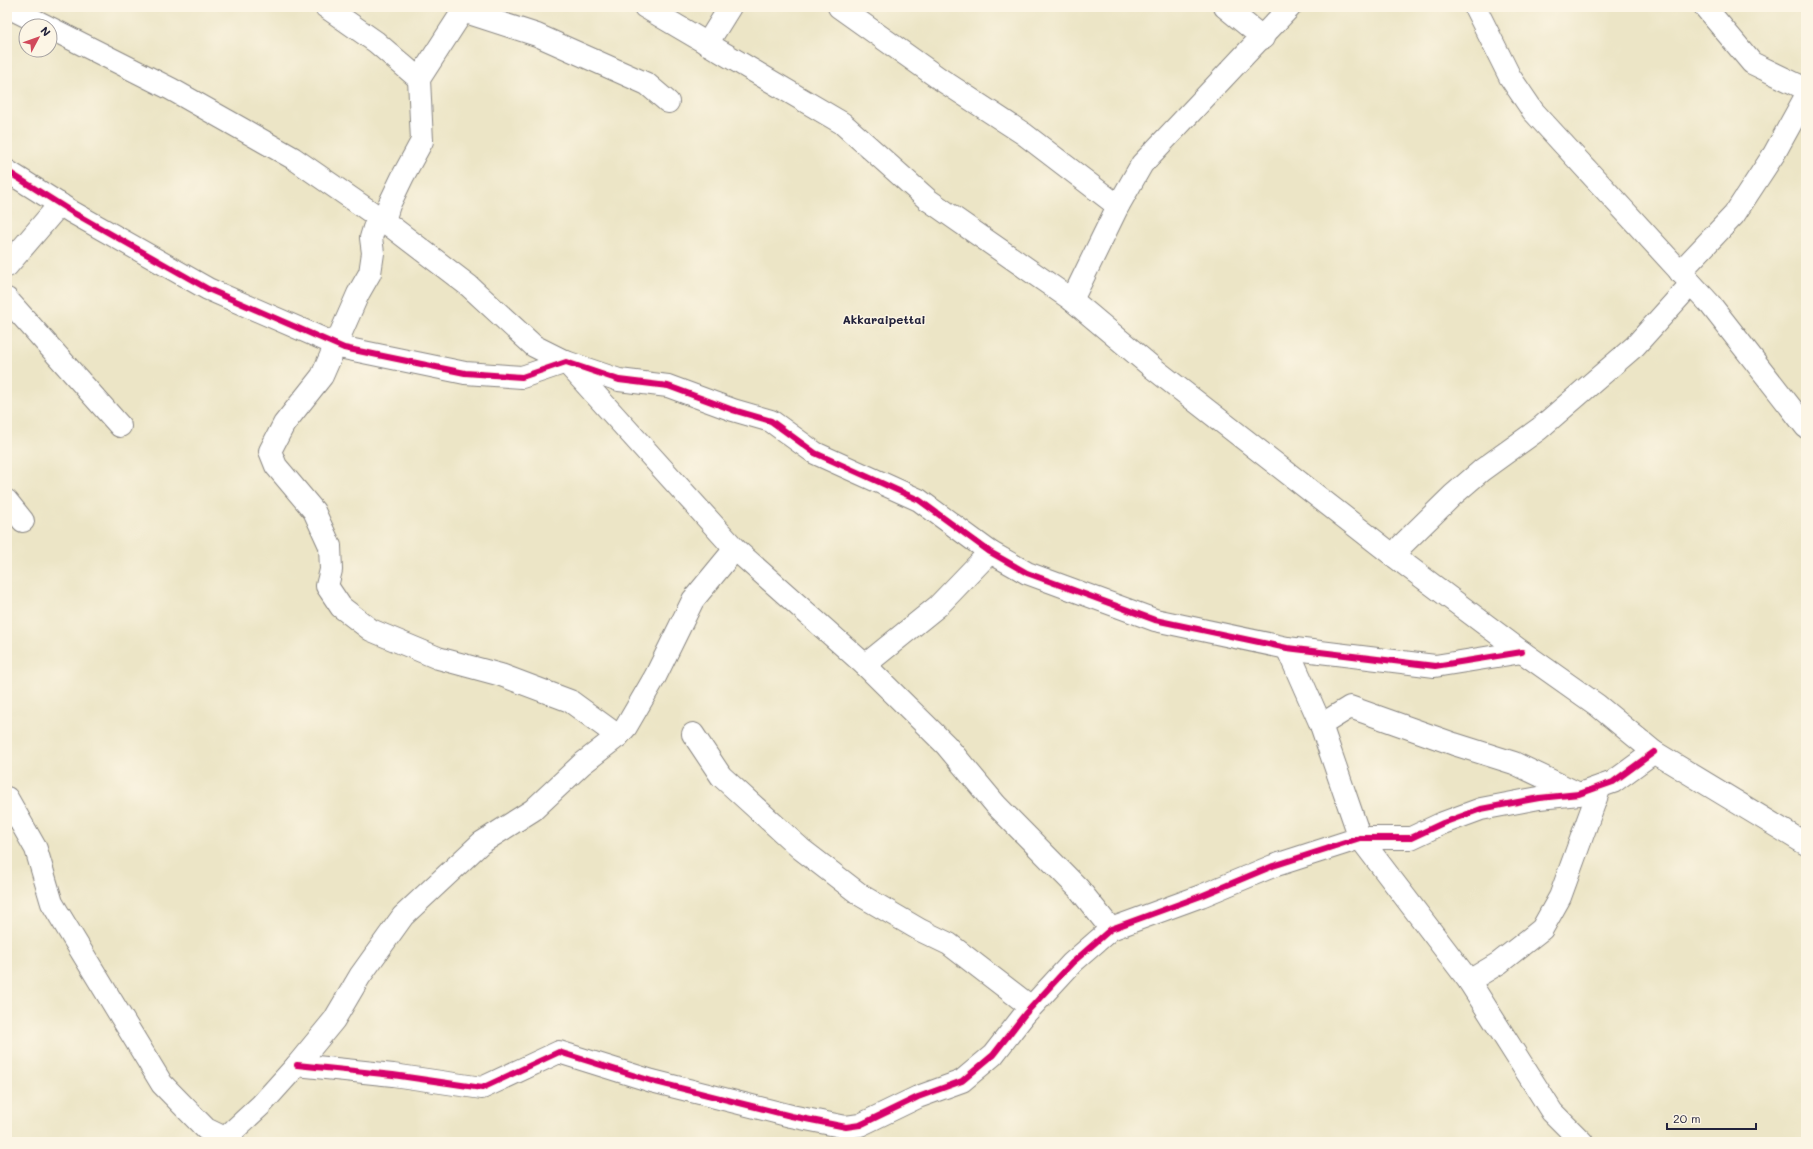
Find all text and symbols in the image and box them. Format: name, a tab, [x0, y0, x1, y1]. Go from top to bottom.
north arrow	[18, 18, 58, 58]
text: N	[38, 23, 54, 39]
district label: Akkaraipettai	[842, 311, 926, 327]
scale bar	[1667, 1105, 1756, 1131]
text: 20 m	[1673, 1110, 1701, 1126]

